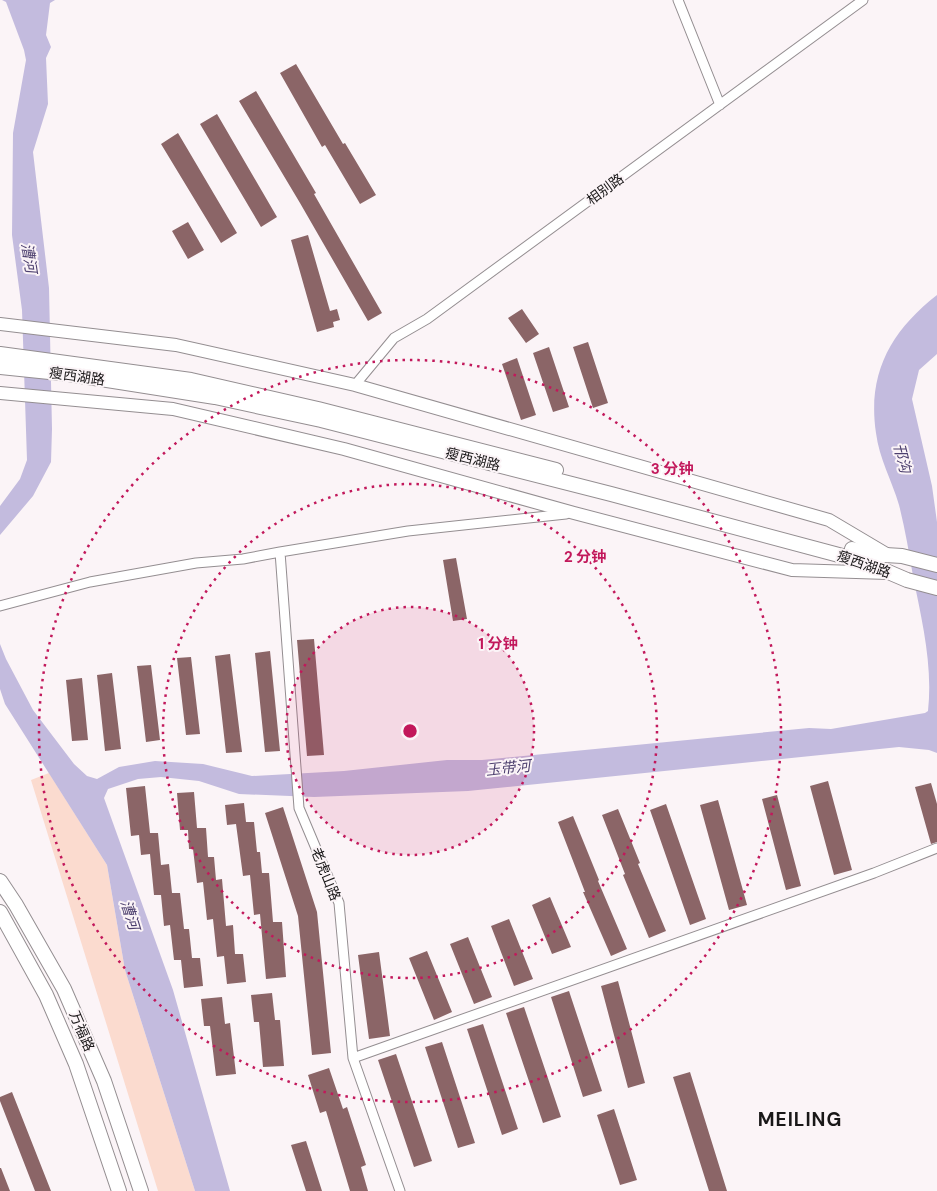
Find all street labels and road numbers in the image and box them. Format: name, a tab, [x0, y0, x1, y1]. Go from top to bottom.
street label: 相别路	[583, 169, 627, 209]
street label: 瘦西湖路	[48, 363, 106, 389]
street label: 瘦西湖路	[444, 443, 502, 475]
street label: 瘦西湖路	[835, 546, 893, 582]
street label: 老虎山路	[307, 845, 345, 903]
street label: 万福路	[66, 1008, 98, 1054]

